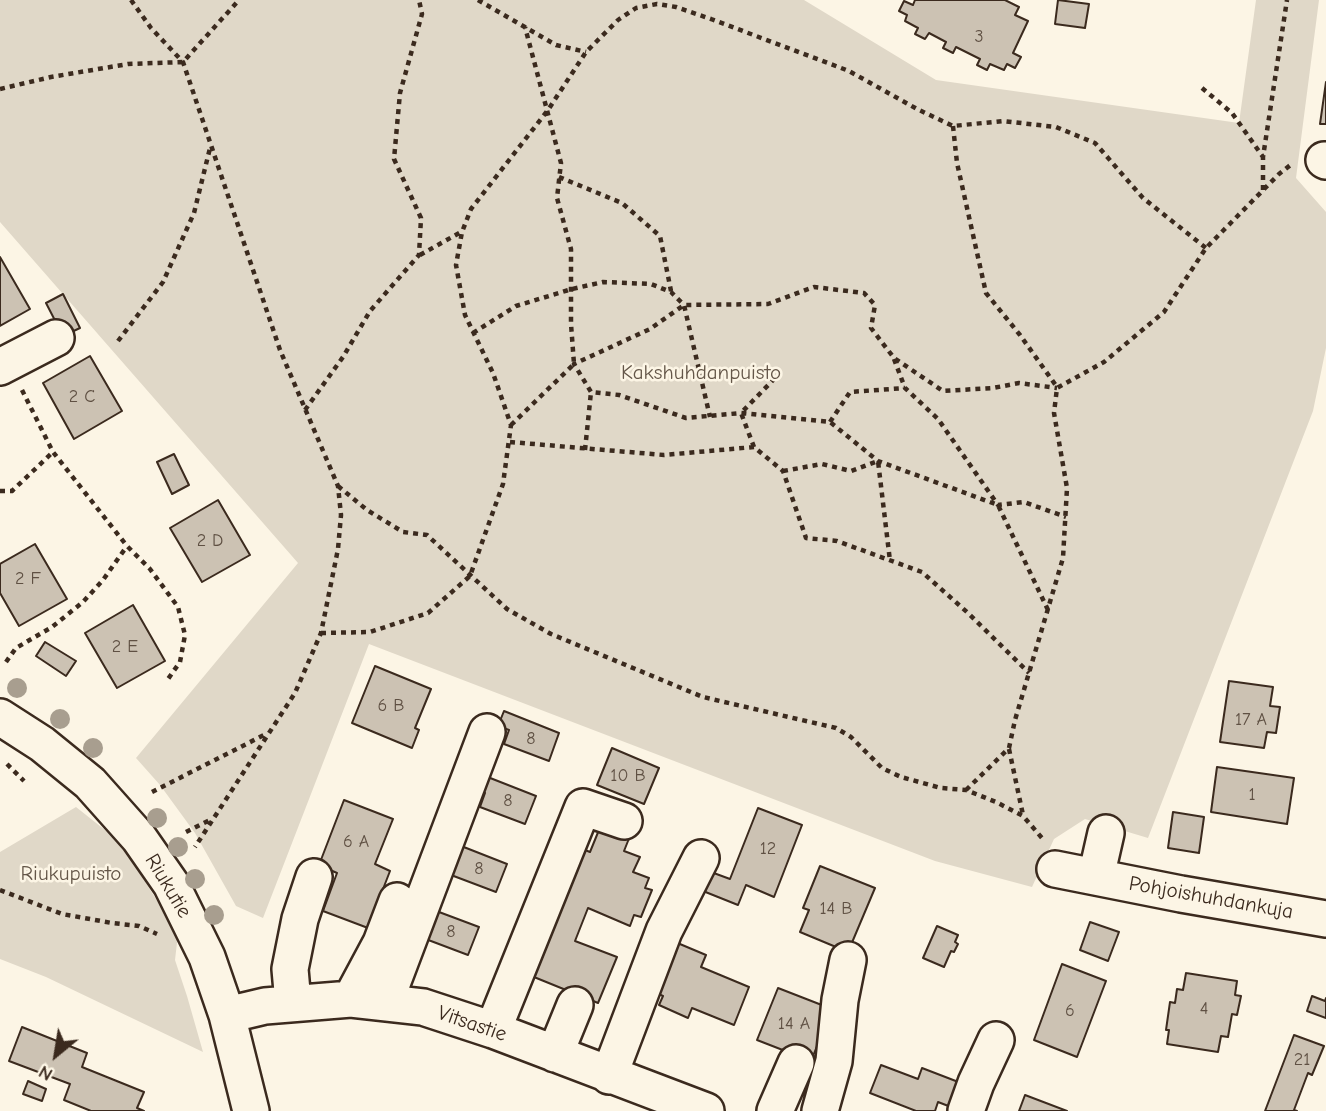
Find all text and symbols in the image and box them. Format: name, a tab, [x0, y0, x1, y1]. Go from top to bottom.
house number: 3	[974, 26, 984, 48]
park label: Kakshuhdanpuisto	[621, 360, 781, 386]
house number: 2 C	[69, 386, 95, 408]
house number: 2 D	[197, 530, 223, 552]
house number: 2 F	[15, 568, 41, 590]
house number: 2 E	[112, 636, 138, 658]
house number: 6 B	[378, 695, 404, 717]
house number: 17 A	[1235, 709, 1267, 731]
house number: 8	[526, 728, 536, 750]
house number: 10 B	[610, 765, 646, 787]
house number: 1	[1248, 784, 1256, 806]
house number: 8	[503, 790, 513, 812]
house number: 6 A	[343, 831, 369, 853]
house number: 12	[760, 838, 776, 860]
street label: Riukutie	[139, 849, 197, 923]
house number: 8	[474, 858, 484, 880]
park label: Riukupuisto	[21, 861, 121, 887]
street label: Pohjoishuhdankuja	[1127, 871, 1295, 925]
house number: 14 B	[820, 898, 852, 920]
house number: 8	[446, 921, 456, 943]
house number: 4	[1200, 998, 1208, 1020]
street label: Vitsastie	[434, 1000, 510, 1048]
house number: 6	[1065, 1000, 1075, 1022]
house number: 14 A	[778, 1013, 810, 1035]
north arrow	[21, 1020, 91, 1090]
house number: 21	[1294, 1049, 1310, 1071]
text: N	[35, 1061, 56, 1086]

